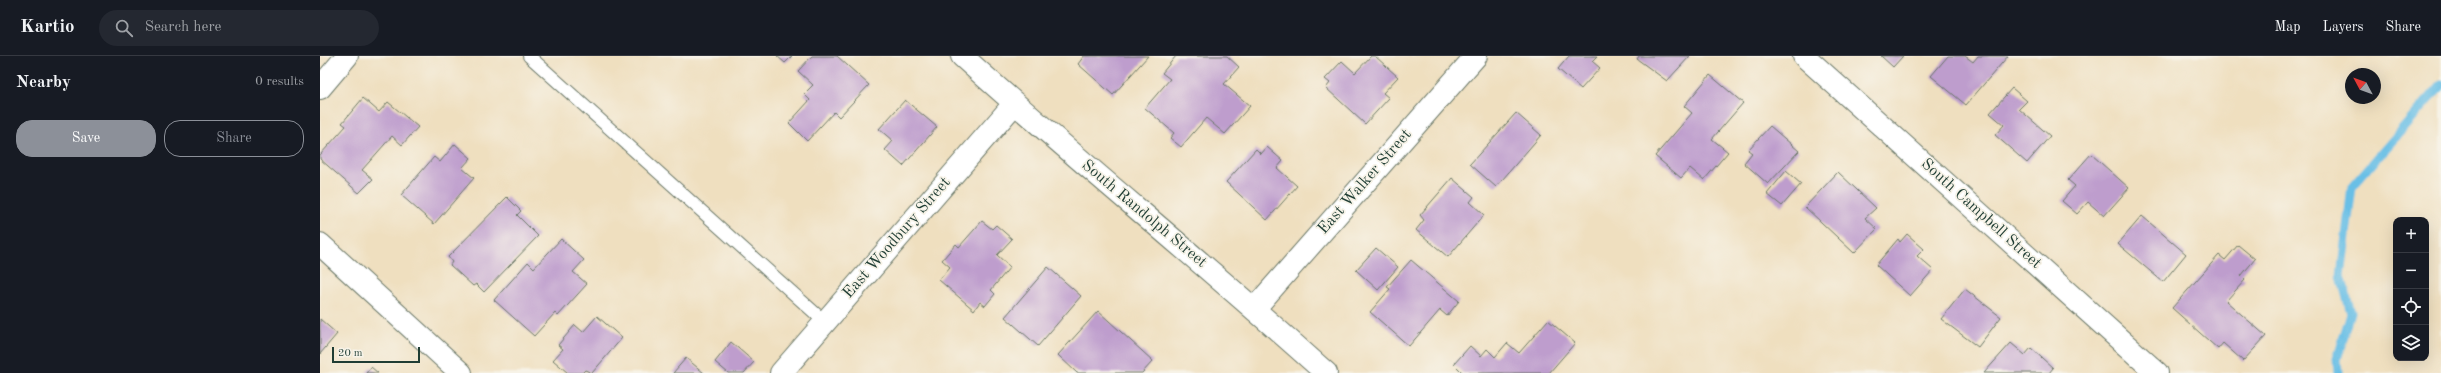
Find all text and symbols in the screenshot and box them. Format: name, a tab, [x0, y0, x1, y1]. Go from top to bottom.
search box	[99, 10, 379, 46]
icon: search	[113, 17, 135, 39]
text: Kartio	[20, 18, 75, 37]
text: Search here	[145, 20, 221, 35]
text: Map	[2275, 20, 2301, 34]
text: Layers	[2323, 20, 2364, 34]
text: Share	[2386, 20, 2421, 34]
north arrow	[2345, 68, 2381, 104]
text: Nearby	[16, 74, 71, 91]
text: 0 results	[255, 75, 304, 88]
button: Save	[16, 120, 156, 157]
button: Share	[164, 120, 304, 157]
street label: East Walker Street	[1315, 126, 1415, 237]
street label: South Campbell Street	[1918, 156, 2045, 272]
street label: South Randolph Street	[1078, 157, 1210, 271]
street label: East Woodbury Street	[840, 174, 954, 302]
map controls	[2393, 217, 2429, 361]
button: +	[2393, 217, 2429, 253]
button: −	[2393, 253, 2429, 289]
button: locate	[2393, 289, 2429, 325]
button: layers	[2393, 325, 2429, 361]
scale bar	[332, 345, 420, 364]
text: 20 m	[338, 348, 363, 359]

